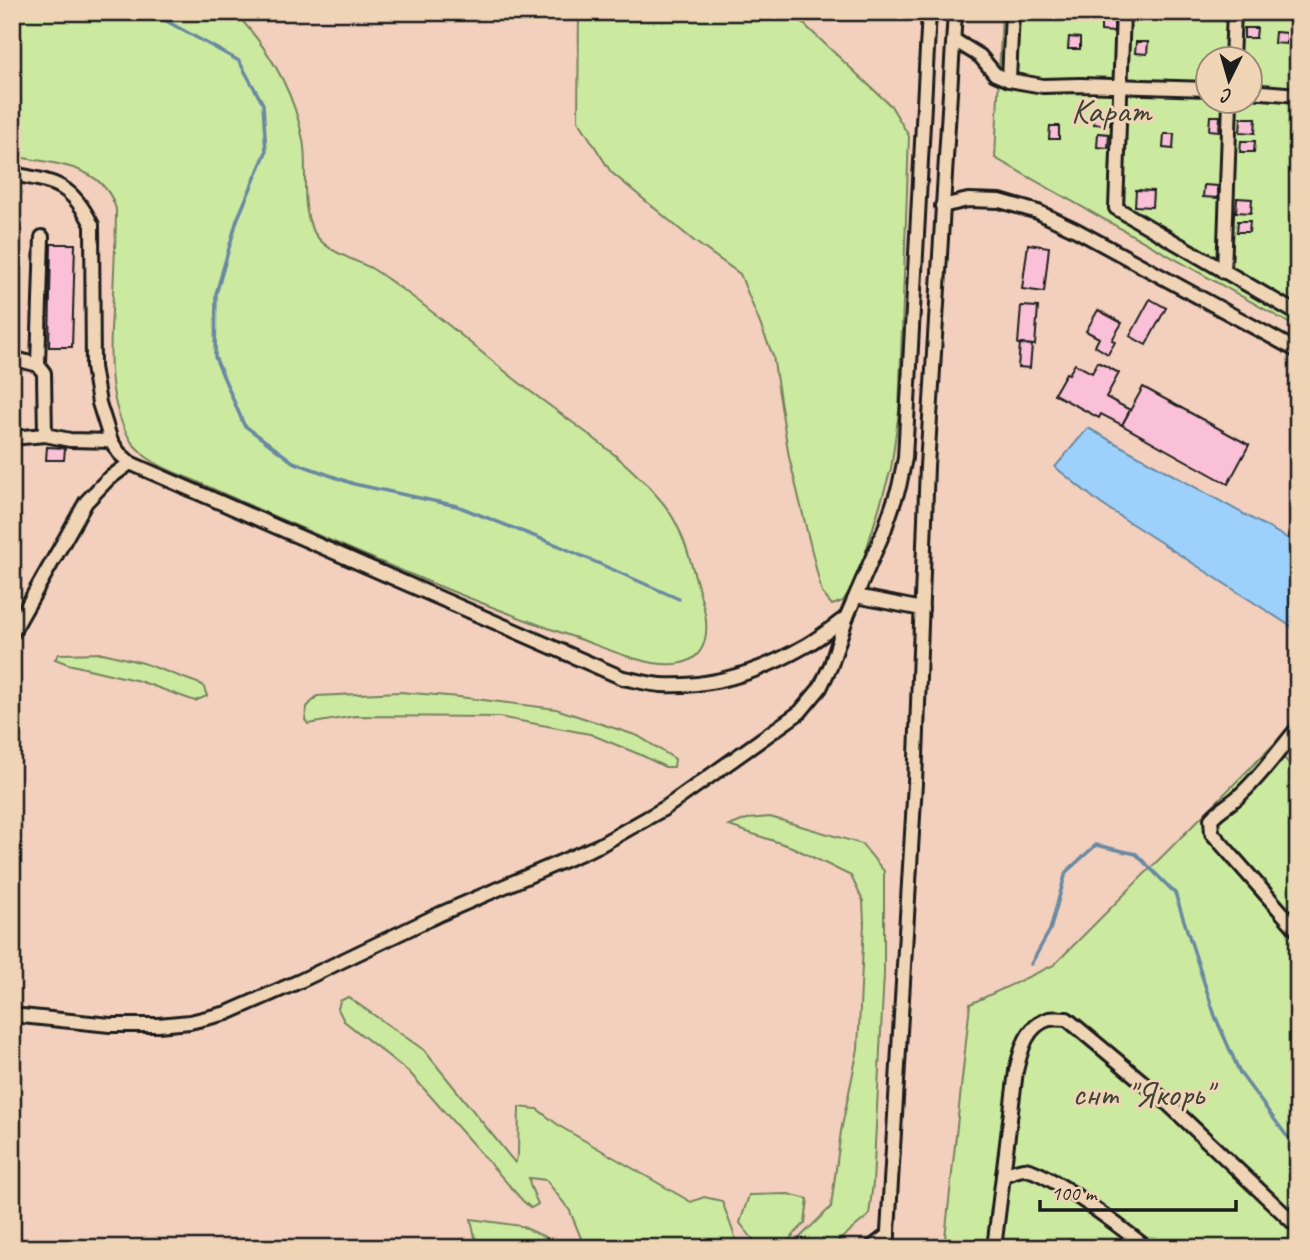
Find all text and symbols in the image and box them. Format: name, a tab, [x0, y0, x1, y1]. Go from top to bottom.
north arrow	[1194, 46, 1264, 116]
text: С	[1219, 83, 1233, 108]
park label: Карат	[1071, 88, 1154, 133]
park label: снт "Якорь"	[1072, 1071, 1218, 1116]
scale bar	[1040, 1169, 1236, 1213]
text: 100 m	[1051, 1180, 1098, 1206]

